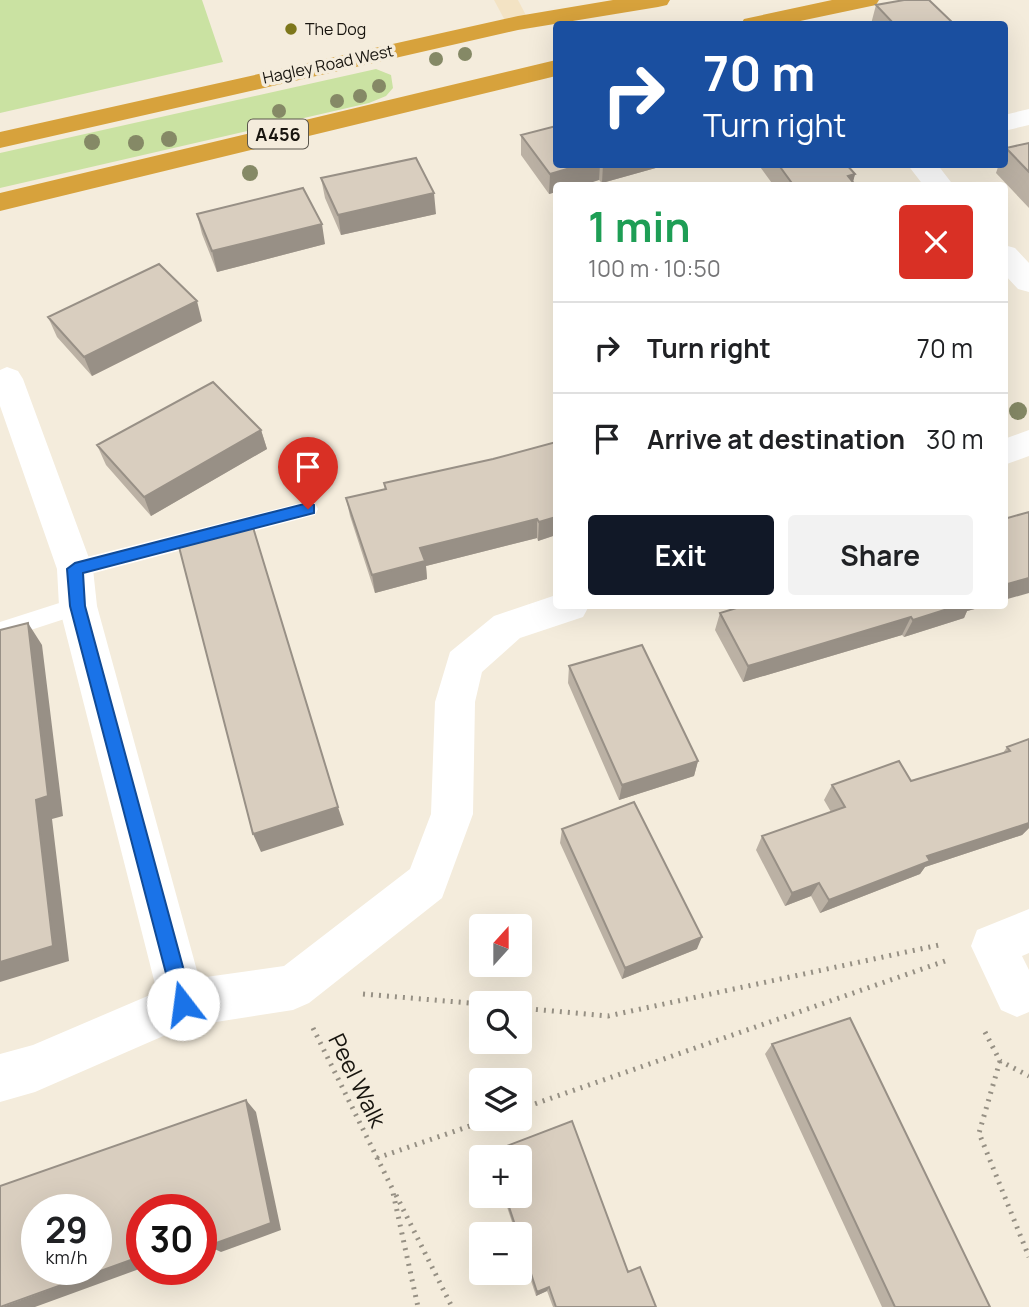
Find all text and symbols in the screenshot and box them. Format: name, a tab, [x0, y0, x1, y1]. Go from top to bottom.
place label: The Dog	[305, 18, 366, 40]
marker: The Dog	[283, 21, 299, 37]
street label: Hagley Road West	[261, 39, 395, 89]
text: 70 m	[703, 39, 815, 106]
icon: right	[588, 49, 679, 140]
text: Turn right	[703, 103, 846, 147]
road number: A456	[248, 119, 308, 148]
text: 1 min	[588, 197, 691, 255]
button: close	[899, 205, 973, 279]
text: 100 m · 10:50	[588, 252, 721, 284]
icon: right	[588, 329, 626, 367]
text: Turn right	[647, 330, 771, 366]
text: 70 m	[917, 330, 973, 366]
icon: arrive	[588, 420, 626, 458]
text: Arrive at destination	[647, 421, 905, 457]
text: 30 m	[926, 421, 984, 457]
pin	[278, 437, 338, 509]
icon: arrive	[289, 448, 327, 486]
button: Exit	[588, 515, 774, 595]
button: Share	[788, 515, 973, 595]
north arrow	[469, 914, 532, 976]
map controls	[469, 914, 532, 1285]
position arrow	[146, 967, 220, 1041]
button: search	[469, 991, 532, 1054]
street label: Peel Walk	[322, 1028, 395, 1133]
button: layers	[469, 1068, 532, 1131]
button: +	[469, 1145, 532, 1208]
speed limit sign: 30	[126, 1194, 217, 1285]
text: 29	[45, 1206, 88, 1254]
button: −	[469, 1222, 532, 1285]
text: km/h	[46, 1245, 87, 1269]

